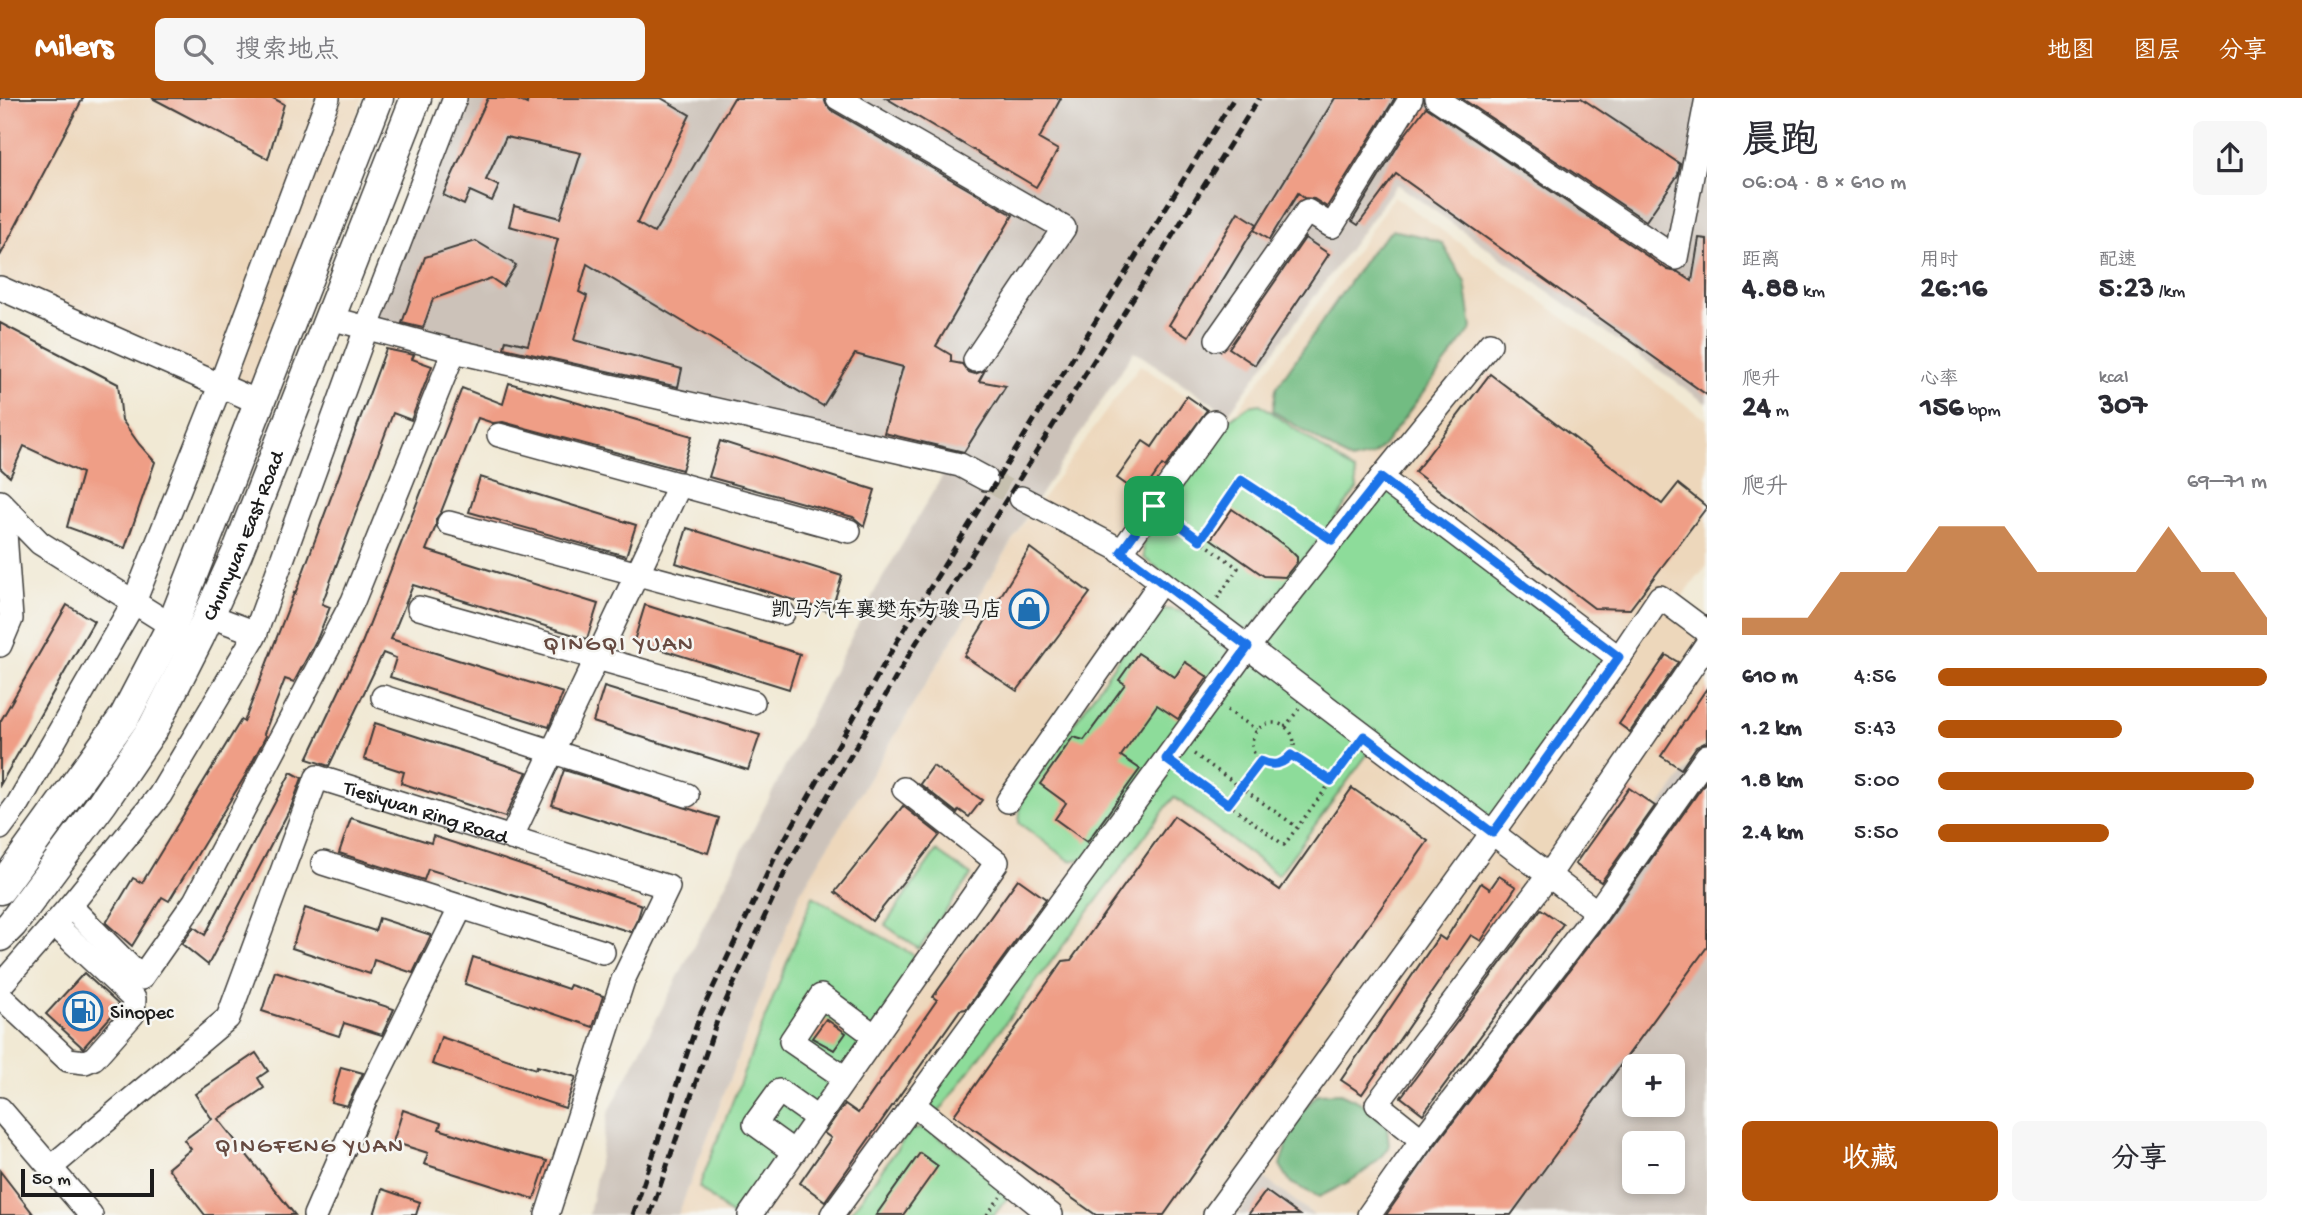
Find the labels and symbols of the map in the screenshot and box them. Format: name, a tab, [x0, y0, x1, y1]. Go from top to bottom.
street label: Chunyuan East Road	[199, 447, 292, 625]
pin	[1124, 476, 1184, 536]
shop icon: 凯马汽车襄樊东方骏马店	[1008, 588, 1050, 630]
place label: 凯马汽车襄樊东方骏马店	[771, 598, 1002, 625]
district label: QINGQI YUAN	[543, 632, 695, 659]
street label: Tiesiyuan Ring Road	[339, 777, 512, 853]
fuel station icon: Sinopec	[62, 990, 104, 1032]
place label: Sinopec	[110, 1002, 174, 1027]
district label: QINGFENG YUAN	[215, 1134, 405, 1161]
scale bar	[21, 1166, 154, 1198]

